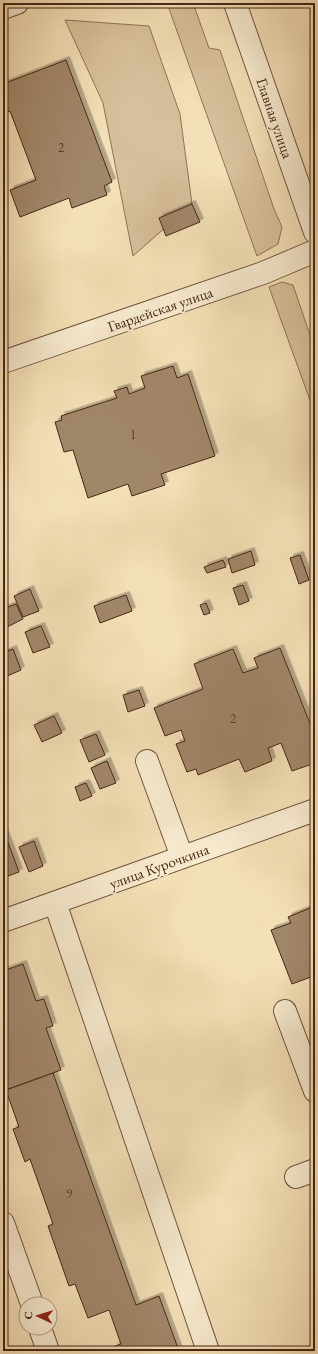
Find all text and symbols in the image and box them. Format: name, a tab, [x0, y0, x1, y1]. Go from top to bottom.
street label: Главная улица	[252, 75, 298, 161]
house number: 2	[58, 139, 65, 156]
street label: Гвардейская улица	[105, 282, 215, 336]
house number: 1	[130, 426, 136, 443]
house number: 2	[230, 710, 237, 727]
street label: улица Курочкина	[107, 839, 211, 893]
house number: 9	[66, 1185, 73, 1202]
north arrow	[18, 1296, 58, 1336]
text: С	[21, 1311, 35, 1320]

